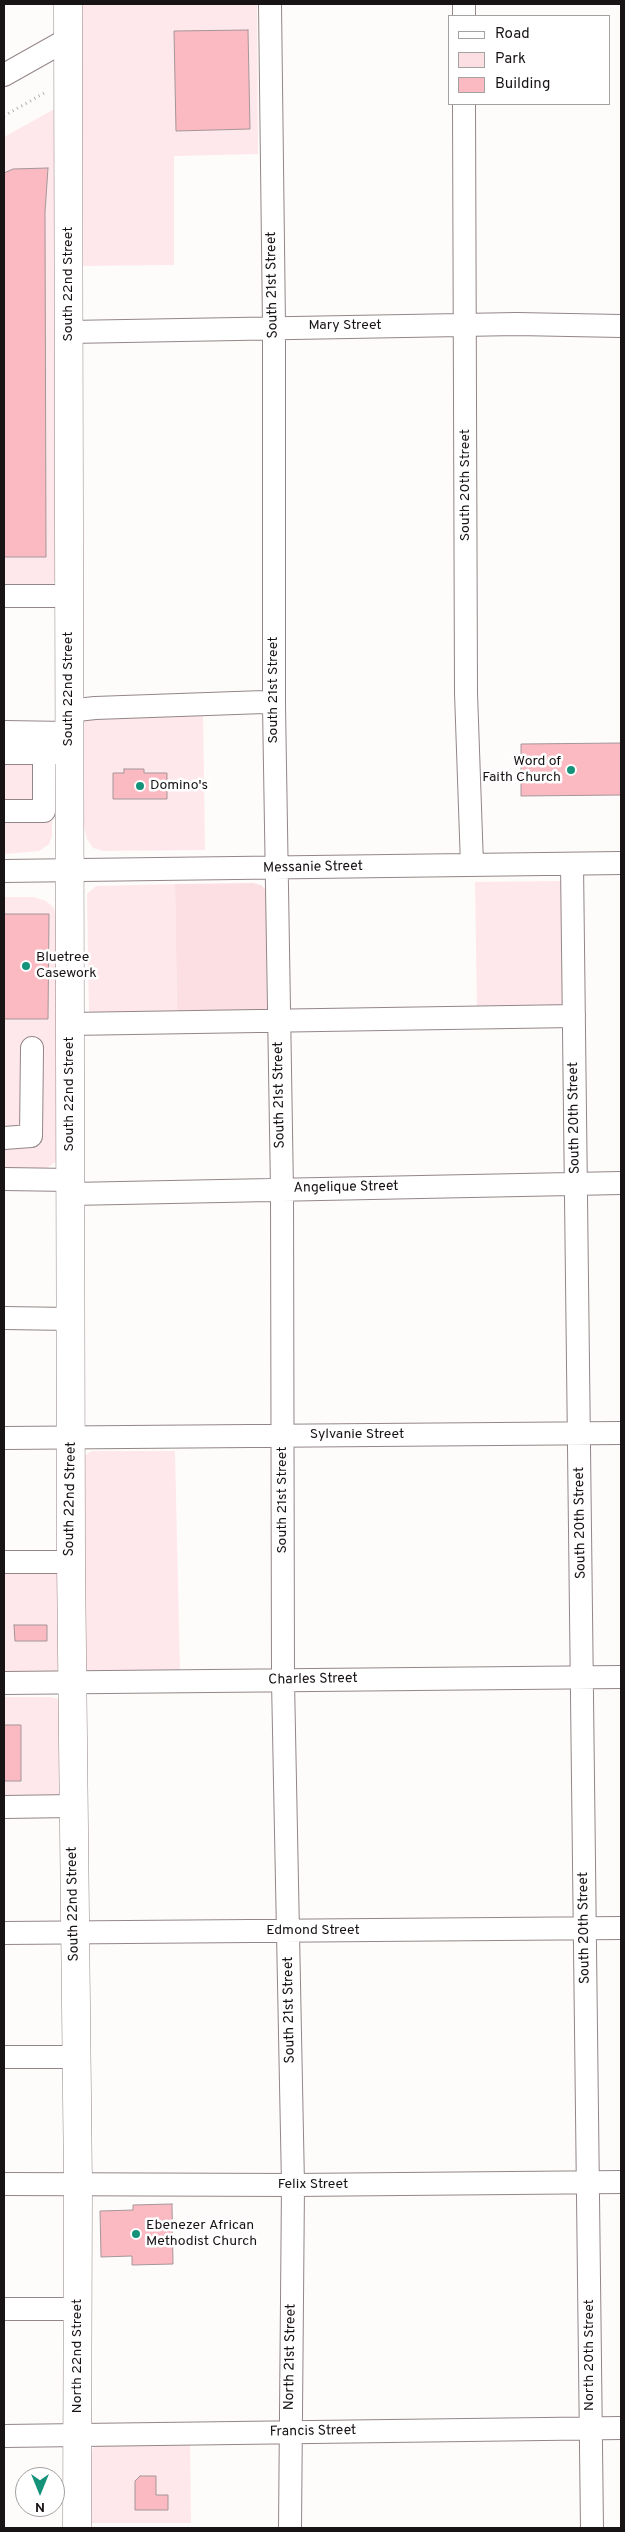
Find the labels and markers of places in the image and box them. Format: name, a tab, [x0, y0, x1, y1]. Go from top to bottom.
place label: Word of Faith Church	[482, 754, 561, 786]
marker: Word of Faith Church	[565, 764, 577, 776]
place label: Domino's	[150, 778, 208, 794]
marker: Domino's	[134, 780, 146, 792]
place label: Bluetree Casework	[36, 950, 97, 982]
marker: Bluetree Casework	[20, 960, 32, 972]
place label: Ebenezer African Methodist Church	[146, 2218, 257, 2250]
marker: Ebenezer African Methodist Church	[130, 2228, 142, 2240]

